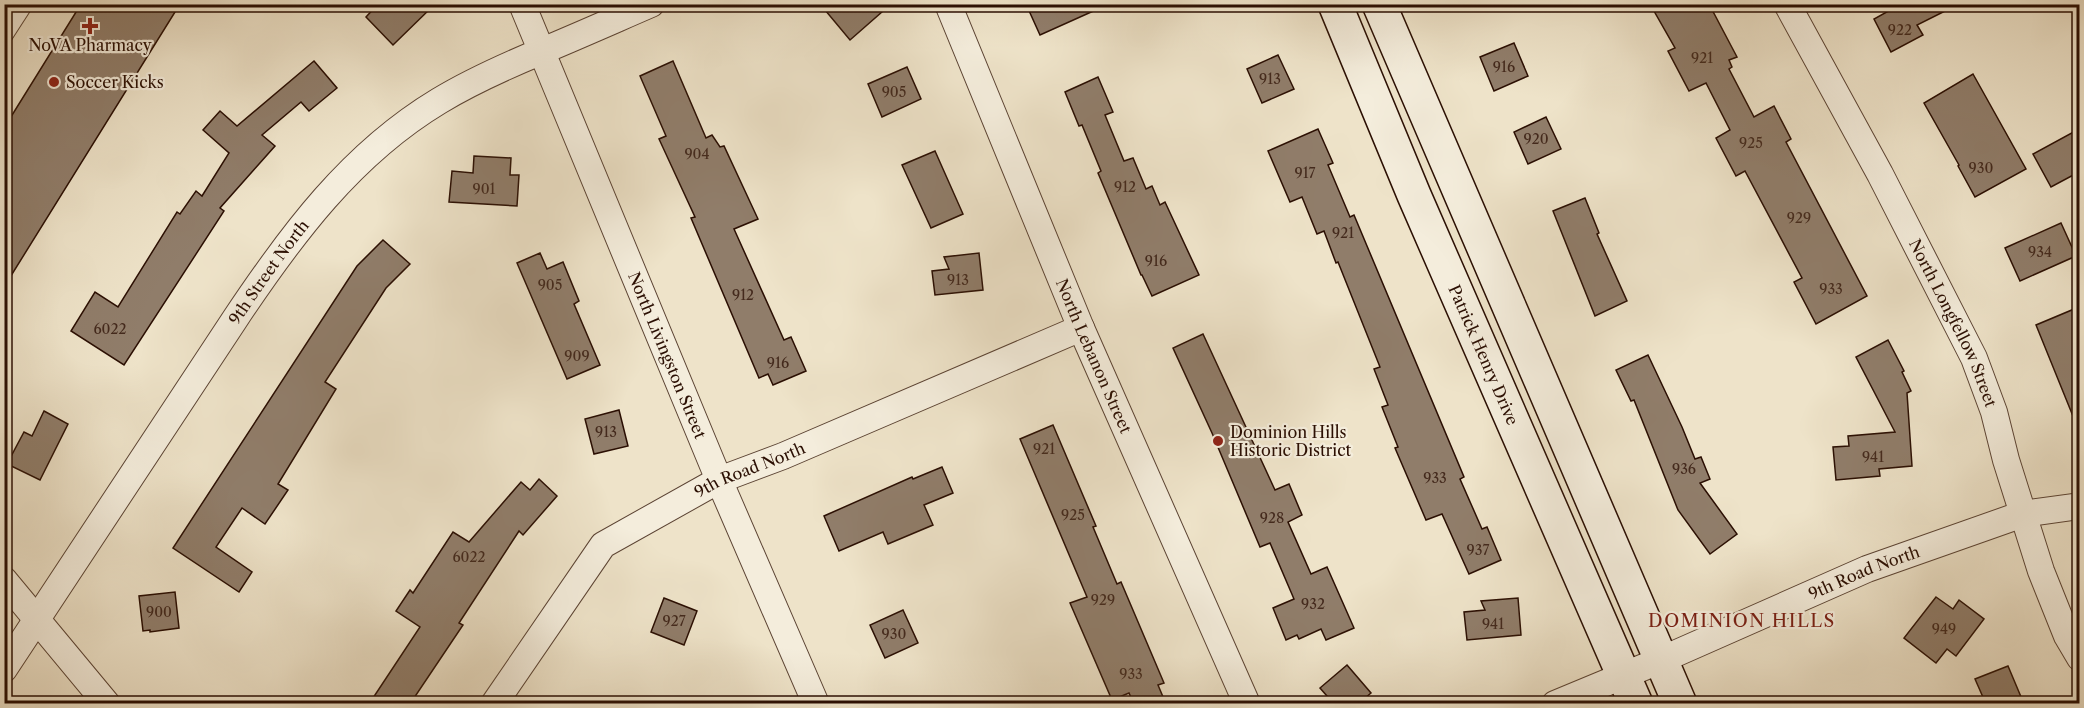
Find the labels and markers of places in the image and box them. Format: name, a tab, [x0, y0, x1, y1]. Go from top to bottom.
marker: NoVA Pharmacy	[83, 19, 97, 33]
place label: NoVA Pharmacy	[28, 35, 153, 55]
place label: Soccer Kicks	[66, 72, 164, 92]
marker: Soccer Kicks	[47, 75, 61, 89]
place label: Dominion Hills Historic District	[1230, 422, 1352, 460]
marker: Dominion Hills Historic District	[1211, 434, 1225, 448]

